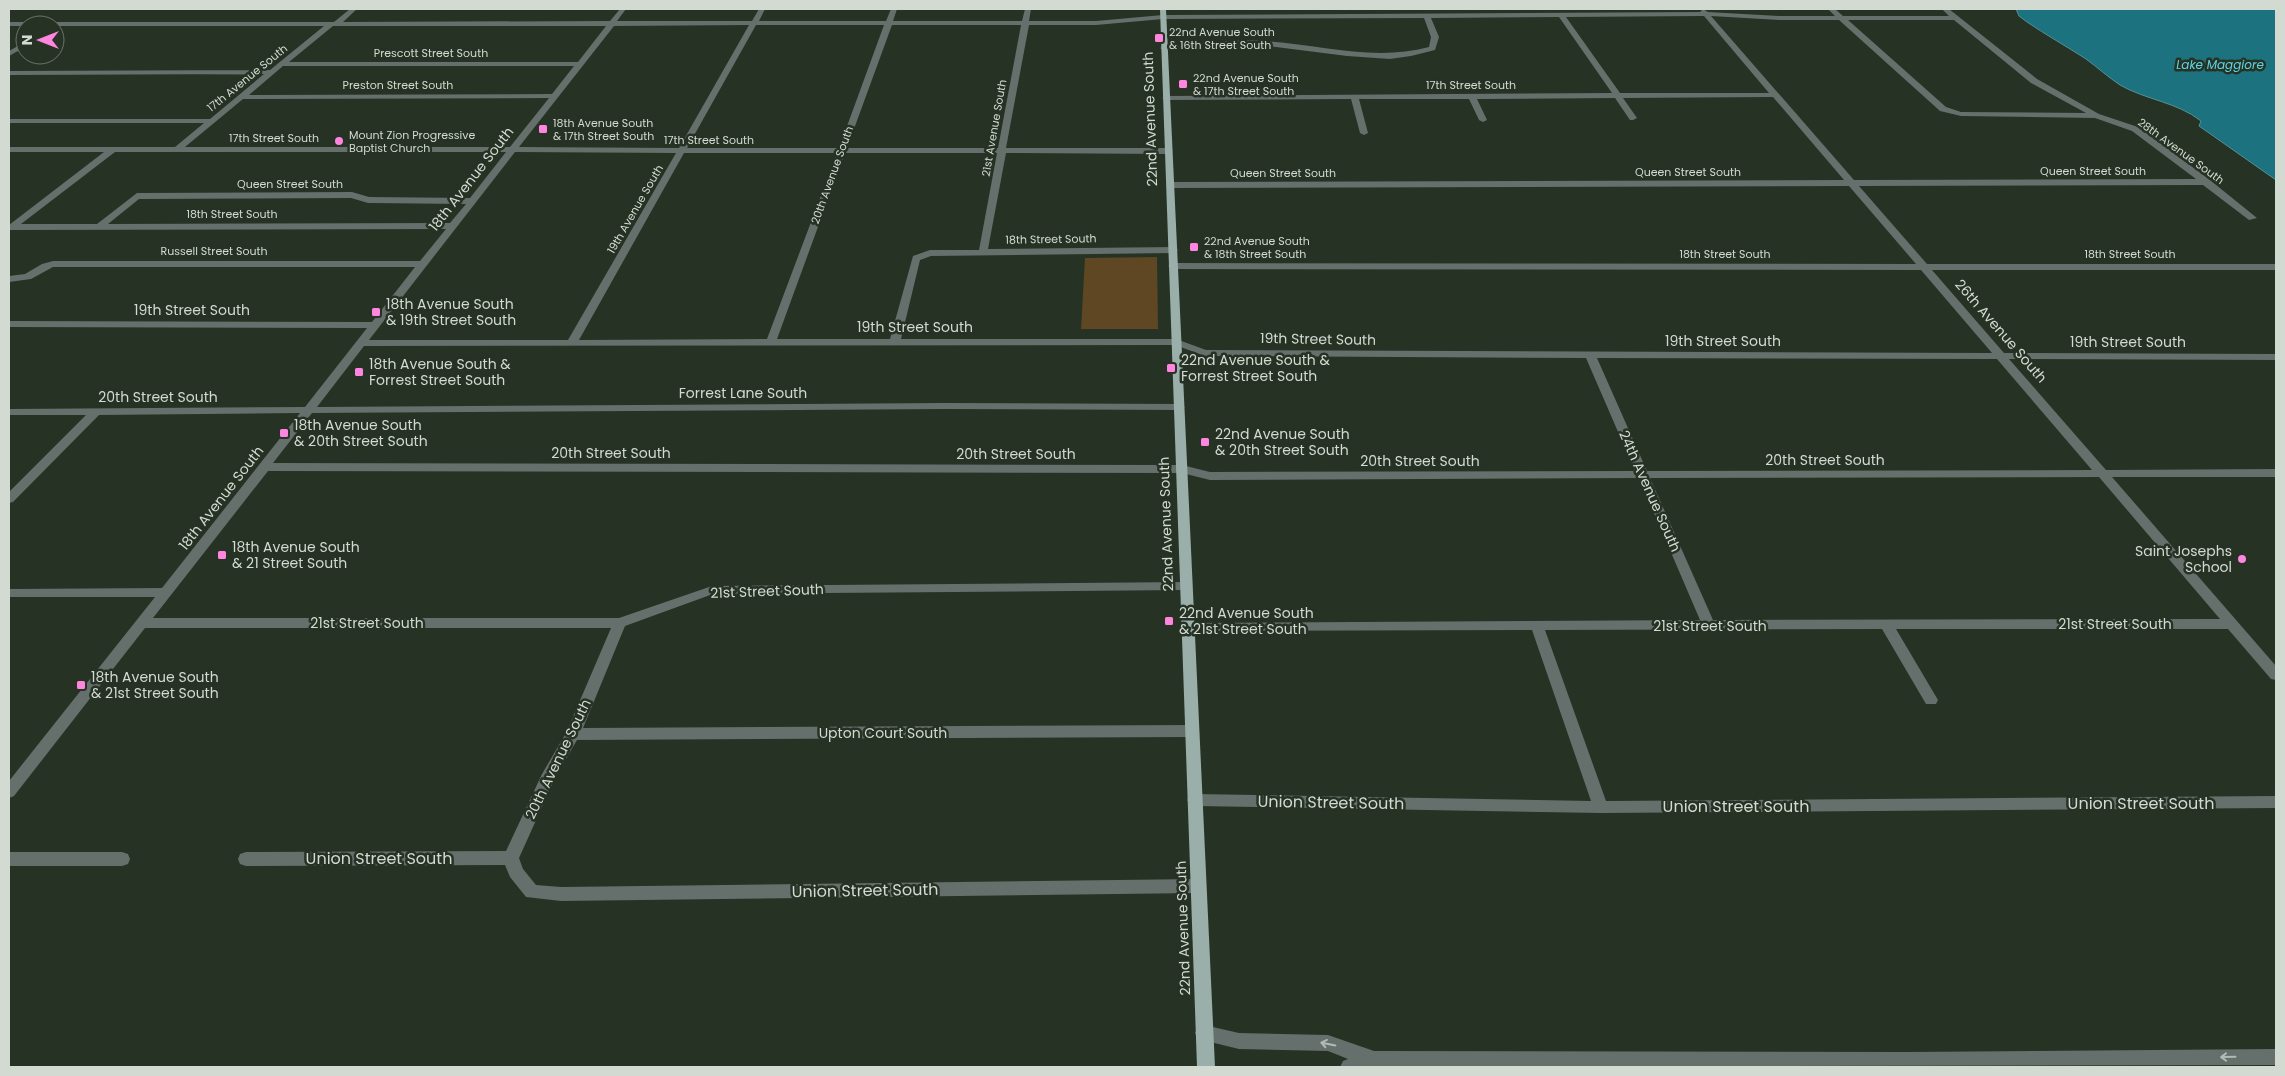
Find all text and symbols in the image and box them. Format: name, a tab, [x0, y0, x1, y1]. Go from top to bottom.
north arrow	[15, 15, 65, 65]
place label: 22nd Avenue South & 16th Street South	[1169, 24, 1275, 53]
marker: 22nd Avenue South & 16th Street South	[1153, 32, 1165, 44]
text: N	[17, 35, 37, 45]
street label: 17th Avenue South	[203, 41, 291, 115]
street label: Prescott Street South	[374, 45, 488, 61]
street label: 22nd Avenue South	[1138, 51, 1162, 187]
water label: Lake Maggiore	[2176, 56, 2264, 73]
place label: 22nd Avenue South & 17th Street South	[1193, 70, 1299, 99]
street label: Preston Street South	[343, 77, 453, 93]
street label: 17th Street South	[1426, 77, 1516, 93]
street label: 21st Avenue South	[978, 78, 1010, 178]
marker: 22nd Avenue South & 17th Street South	[1177, 78, 1189, 90]
street label: 28th Avenue South	[2135, 114, 2227, 188]
place label: 18th Avenue South & 17th Street South	[553, 115, 654, 144]
street label: 18th Avenue South	[424, 123, 518, 235]
marker: 18th Avenue South & 17th Street South	[537, 123, 549, 135]
street label: 20th Avenue South	[807, 124, 857, 226]
place label: Mount Zion Progressive Baptist Church	[349, 127, 475, 156]
street label: 17th Street South	[229, 130, 319, 146]
street label: 17th Street South	[664, 132, 754, 148]
marker: Mount Zion Progressive Baptist Church	[333, 135, 345, 147]
street label: 19th Avenue South	[603, 162, 667, 256]
street label: Queen Street South	[2040, 163, 2146, 179]
street label: Queen Street South	[1635, 164, 1741, 180]
street label: Queen Street South	[1230, 165, 1336, 181]
street label: Queen Street South	[237, 176, 343, 192]
street label: 18th Street South	[186, 206, 278, 222]
street label: 18th Street South	[1005, 230, 1097, 248]
place label: 22nd Avenue South & 18th Street South	[1204, 233, 1310, 262]
marker: 22nd Avenue South & 18th Street South	[1188, 241, 1200, 253]
street label: Russell Street South	[160, 243, 268, 259]
street label: 18th Street South	[1679, 246, 1771, 262]
street label: 18th Street South	[2084, 246, 2176, 262]
street label: 26th Avenue South	[1950, 275, 2052, 387]
place label: 18th Avenue South & 19th Street South	[386, 294, 516, 330]
street label: 19th Street South	[134, 300, 250, 320]
marker: 18th Avenue South & 19th Street South	[370, 306, 382, 318]
street label: 19th Street South	[857, 317, 973, 337]
street label: 19th Street South	[1260, 328, 1376, 350]
street label: 19th Street South	[1665, 331, 1781, 351]
street label: 19th Street South	[2070, 332, 2186, 352]
place label: 22nd Avenue South & Forrest Street South	[1181, 350, 1331, 386]
place label: 18th Avenue South & Forrest Street South	[369, 354, 511, 390]
marker: 22nd Avenue South & Forrest Street South	[1165, 362, 1177, 374]
marker: 18th Avenue South & Forrest Street South	[353, 366, 365, 378]
street label: Forrest Lane South	[679, 383, 807, 403]
street label: 20th Street South	[98, 387, 218, 407]
place label: 18th Avenue South & 20th Street South	[294, 415, 428, 451]
place label: 22nd Avenue South & 20th Street South	[1215, 424, 1350, 460]
marker: 18th Avenue South & 20th Street South	[278, 427, 290, 439]
street label: 24th Avenue South	[1614, 427, 1686, 555]
marker: 22nd Avenue South & 20th Street South	[1199, 436, 1211, 448]
street label: 18th Avenue South	[174, 442, 268, 554]
street label: 20th Street South	[551, 443, 671, 463]
street label: 20th Street South	[956, 444, 1076, 464]
street label: 20th Street South	[1765, 450, 1885, 470]
street label: 20th Street South	[1360, 451, 1480, 471]
street label: 22nd Avenue South	[1154, 456, 1178, 592]
place label: 18th Avenue South & 21 Street South	[232, 537, 360, 573]
place label: Saint Josephs School	[2135, 541, 2232, 577]
marker: 18th Avenue South & 21 Street South	[216, 549, 228, 561]
marker: Saint Josephs School	[2236, 553, 2248, 565]
street label: 21st Street South	[710, 579, 824, 603]
place label: 22nd Avenue South & 21st Street South	[1179, 603, 1314, 639]
street label: 21st Street South	[310, 613, 424, 633]
street label: 21st Street South	[2058, 614, 2172, 634]
marker: 22nd Avenue South & 21st Street South	[1163, 615, 1175, 627]
street label: 21st Street South	[1653, 616, 1767, 636]
place label: 18th Avenue South & 21st Street South	[91, 667, 219, 703]
marker: 18th Avenue South & 21st Street South	[75, 679, 87, 691]
street label: 20th Avenue South	[520, 696, 596, 822]
street label: Upton Court South	[819, 723, 947, 743]
street label: Union Street South	[1257, 790, 1405, 815]
street label: Union Street South	[2068, 792, 2214, 815]
street label: Union Street South	[1663, 795, 1809, 818]
street label: Union Street South	[306, 847, 452, 870]
street label: 22nd Avenue South	[1171, 860, 1195, 996]
street label: Union Street South	[791, 878, 939, 903]
one-way arrow	[1321, 1039, 1337, 1049]
one-way arrow	[2220, 1053, 2236, 1062]

